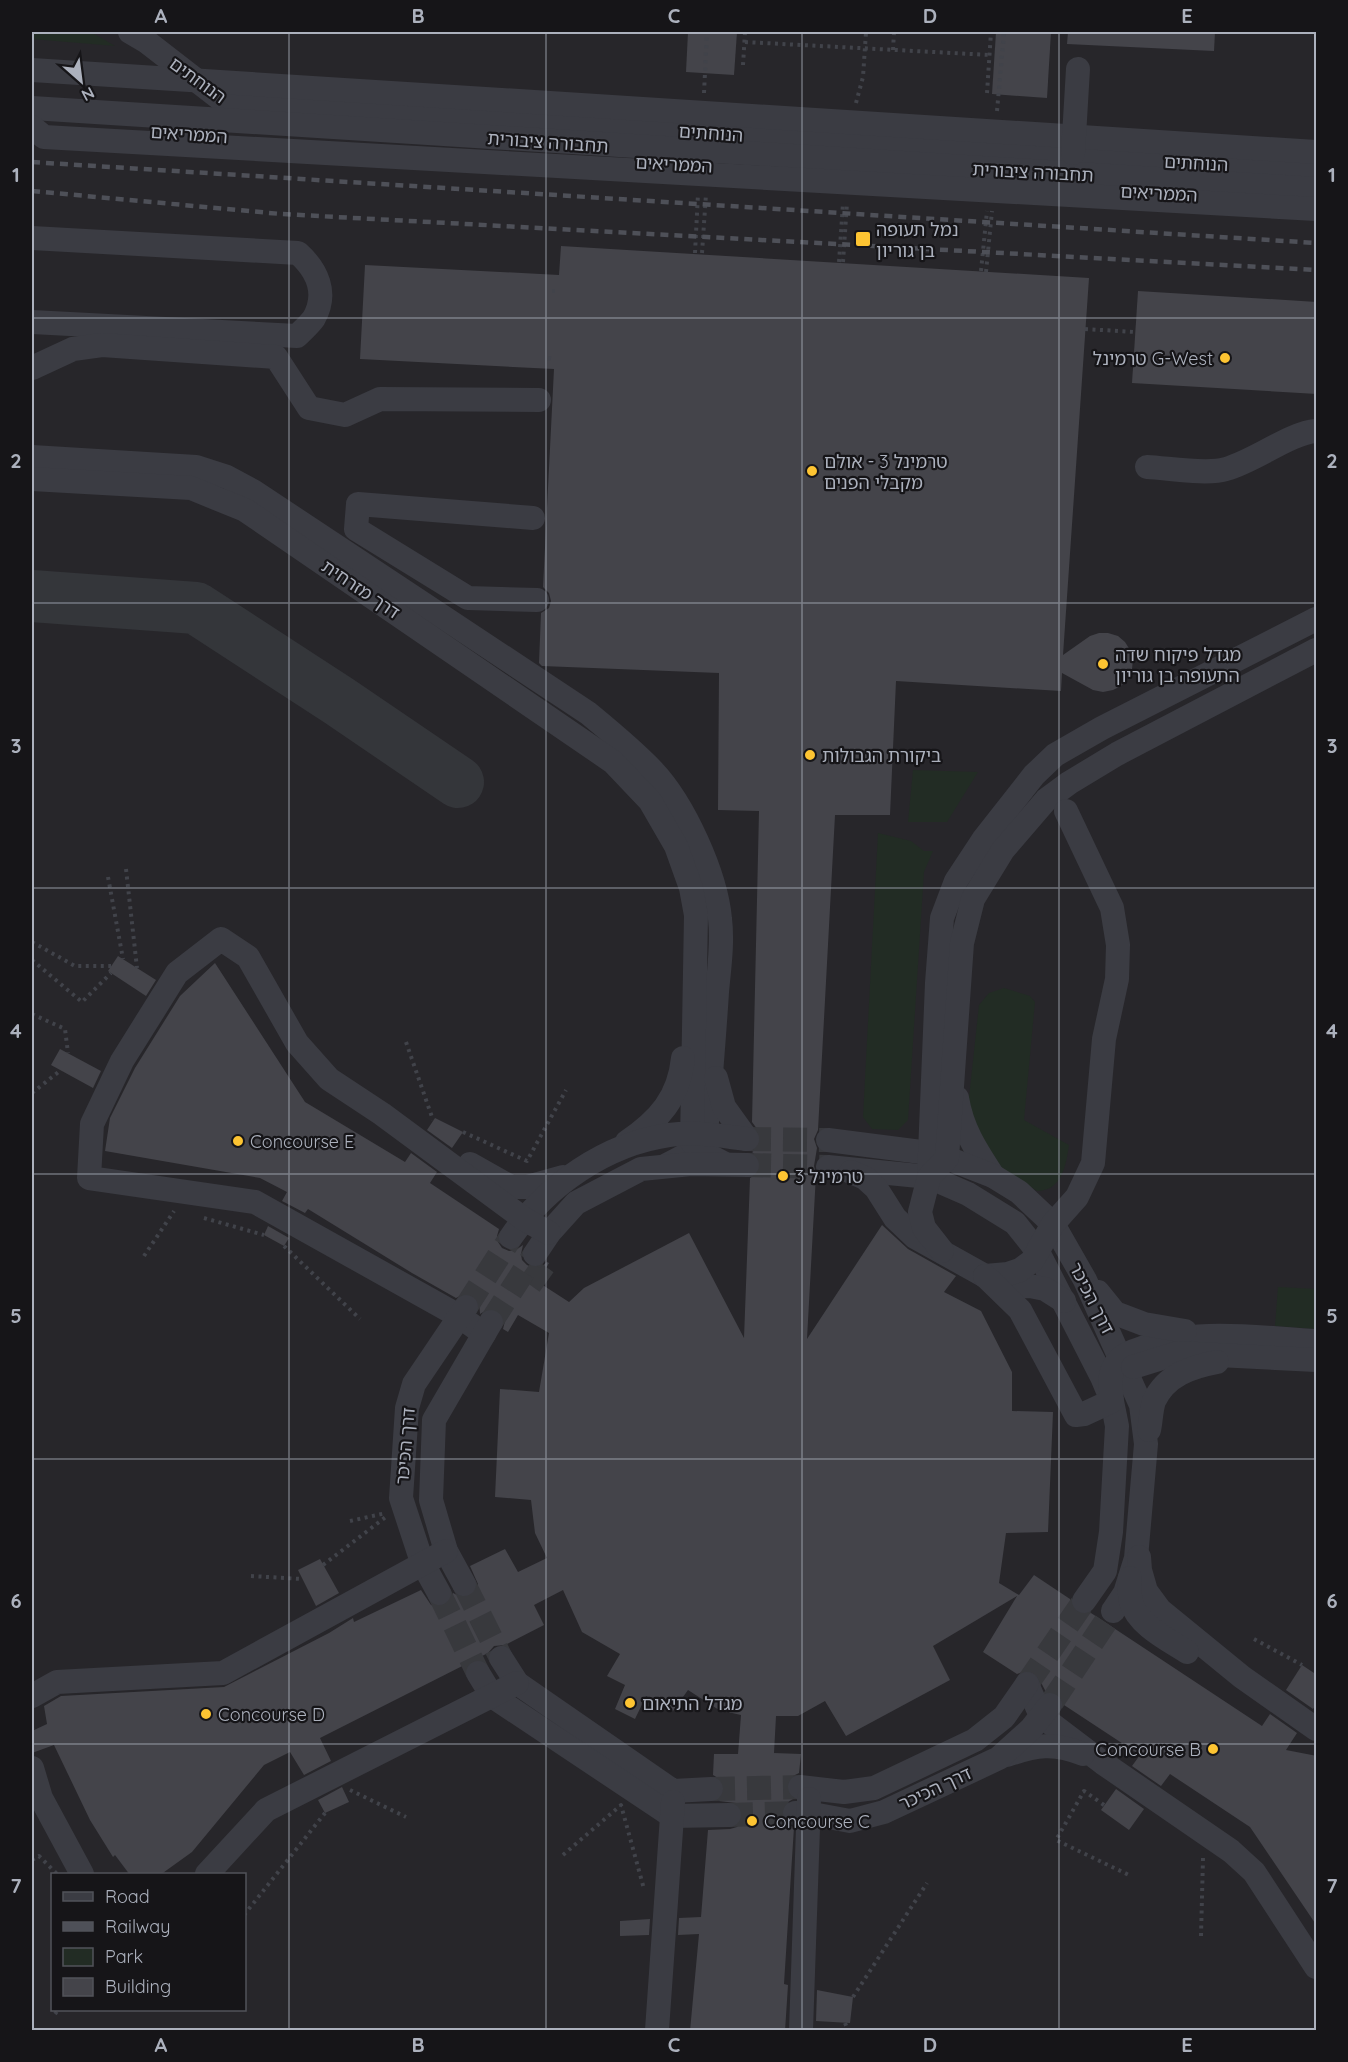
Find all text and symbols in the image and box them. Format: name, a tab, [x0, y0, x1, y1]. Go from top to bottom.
text: A	[155, 3, 168, 28]
text: B	[411, 3, 425, 28]
text: C	[668, 3, 681, 28]
text: D	[923, 3, 937, 28]
text: E	[1181, 3, 1193, 28]
north arrow	[51, 51, 111, 111]
street label: הנוחתים	[165, 52, 231, 108]
text: N	[78, 83, 98, 106]
street label: הנוחתים	[678, 119, 744, 147]
street label: הממריאים	[150, 120, 228, 148]
street label: תחבורה ציבורית	[487, 126, 609, 158]
street label: הממריאים	[635, 150, 713, 178]
street label: הנוחתים	[1163, 150, 1229, 176]
street label: תחבורה ציבורית	[972, 157, 1094, 187]
text: 1	[12, 162, 20, 187]
text: 1	[1328, 162, 1336, 187]
street label: הממריאים	[1120, 179, 1198, 207]
place label: נמל תעופה בן גוריון	[876, 218, 958, 262]
marker: נמל תעופה בן גוריון	[854, 230, 872, 248]
place label: טרמינל G-West	[1093, 347, 1213, 370]
marker: טרמינל G-West	[1218, 351, 1232, 365]
text: 2	[10, 448, 22, 473]
text: 2	[1326, 448, 1338, 473]
place label: טרמינל 3 - אולם מקבלי הפנים	[824, 450, 948, 494]
marker: טרמינל 3 - אולם מקבלי הפנים	[805, 464, 819, 478]
street label: דרך מזרחית	[318, 554, 405, 624]
place label: מגדל פיקוח שדה התעופה בן גוריון	[1115, 643, 1241, 687]
marker: מגדל פיקוח שדה התעופה בן גוריון	[1096, 657, 1110, 671]
text: 3	[11, 733, 21, 758]
text: 3	[1327, 733, 1337, 758]
place label: ביקורת הגבולות	[822, 744, 941, 767]
marker: ביקורת הגבולות	[803, 748, 817, 762]
text: 4	[10, 1018, 22, 1043]
text: 4	[1326, 1018, 1338, 1043]
place label: Concourse E	[250, 1130, 354, 1153]
marker: Concourse E	[231, 1134, 245, 1148]
place label: טרמינל 3	[795, 1165, 863, 1188]
marker: טרמינל 3	[776, 1169, 790, 1183]
street label: דרך הכיכר	[1064, 1258, 1120, 1338]
text: 5	[10, 1303, 22, 1328]
text: 5	[1326, 1303, 1338, 1328]
street label: דרך הכיכר	[390, 1406, 420, 1486]
text: 6	[10, 1588, 22, 1613]
text: 6	[1326, 1588, 1338, 1613]
place label: מגדל התיאום	[642, 1692, 742, 1715]
marker: מגדל התיאום	[623, 1696, 637, 1710]
place label: Concourse D	[218, 1703, 325, 1726]
marker: Concourse D	[199, 1707, 213, 1721]
place label: Concourse B	[1095, 1738, 1201, 1761]
marker: Concourse B	[1206, 1742, 1220, 1756]
street label: דרך הכיכר	[895, 1761, 975, 1815]
place label: Concourse C	[764, 1810, 870, 1833]
marker: Concourse C	[745, 1814, 759, 1828]
text: 7	[11, 1873, 22, 1898]
legend	[51, 1873, 246, 2011]
text: 7	[1327, 1873, 1338, 1898]
text: Road	[105, 1885, 150, 1908]
text: Railway	[105, 1915, 171, 1938]
text: Park	[105, 1945, 143, 1968]
text: Building	[105, 1975, 171, 1998]
text: A	[155, 2032, 168, 2057]
text: B	[411, 2032, 425, 2057]
text: C	[668, 2032, 681, 2057]
text: D	[923, 2032, 937, 2057]
text: E	[1181, 2032, 1193, 2057]

